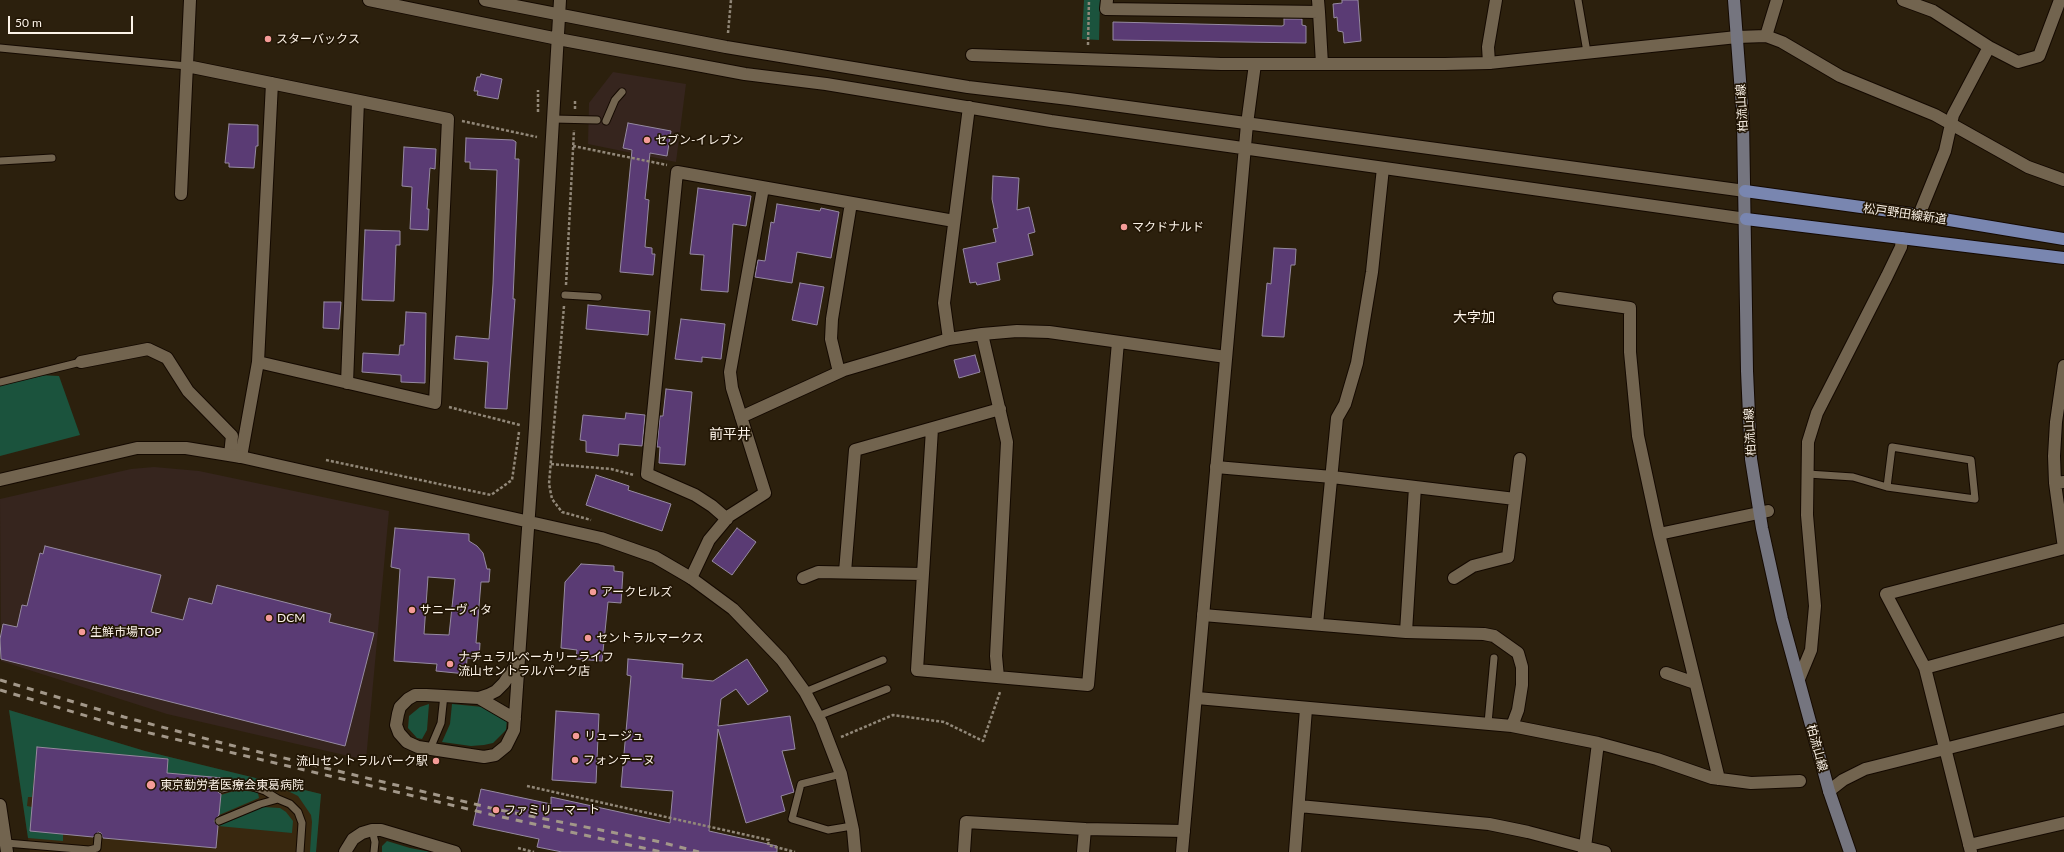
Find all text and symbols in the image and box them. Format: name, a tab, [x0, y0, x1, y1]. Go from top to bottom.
scale bar	[10, 8, 135, 34]
text: 50 m	[15, 15, 42, 30]
place label: スターバックス	[276, 32, 360, 46]
marker: スターバックス	[263, 34, 273, 44]
street label: 柏流山線	[1734, 84, 1750, 132]
place label: セブン-イレブン	[655, 133, 743, 147]
marker: セブン-イレブン	[642, 135, 652, 145]
street label: 松戸野田線新道	[1862, 201, 1948, 227]
place label: マクドナルド	[1132, 220, 1204, 234]
marker: マクドナルド	[1119, 222, 1129, 232]
district label: 大字加	[1453, 309, 1495, 325]
street label: 柏流山線	[1742, 408, 1758, 456]
district label: 前平井	[709, 426, 751, 442]
place label: アークヒルズ	[601, 585, 672, 599]
marker: アークヒルズ	[588, 587, 598, 597]
place label: サニーヴィタ	[420, 603, 492, 617]
marker: サニーヴィタ	[407, 605, 417, 615]
place label: DCM	[277, 611, 305, 625]
marker: DCM	[264, 613, 274, 623]
place label: 生鮮市場TOP	[90, 625, 162, 639]
marker: 生鮮市場TOP	[77, 627, 87, 637]
place label: セントラルマークス	[596, 631, 704, 645]
marker: セントラルマークス	[583, 633, 593, 643]
place label: ナチュラルベーカリーライフ 流山セントラルパーク店	[458, 650, 614, 678]
marker: ナチュラルベーカリーライフ 流山セントラルパーク店	[445, 659, 455, 669]
street label: 柏流山線	[1804, 723, 1830, 773]
place label: リュージュ	[584, 729, 644, 743]
marker: リュージュ	[571, 731, 581, 741]
place label: フォンテーヌ	[583, 753, 655, 767]
place label: 流山セントラルパーク駅	[296, 754, 428, 768]
marker: フォンテーヌ	[570, 755, 580, 765]
marker: 流山セントラルパーク駅	[431, 756, 441, 766]
place label: 東京勤労者医療会東葛病院	[160, 778, 304, 792]
marker: 東京勤労者医療会東葛病院	[145, 779, 157, 791]
place label: ファミリーマート	[504, 803, 600, 817]
marker: ファミリーマート	[491, 805, 501, 815]

